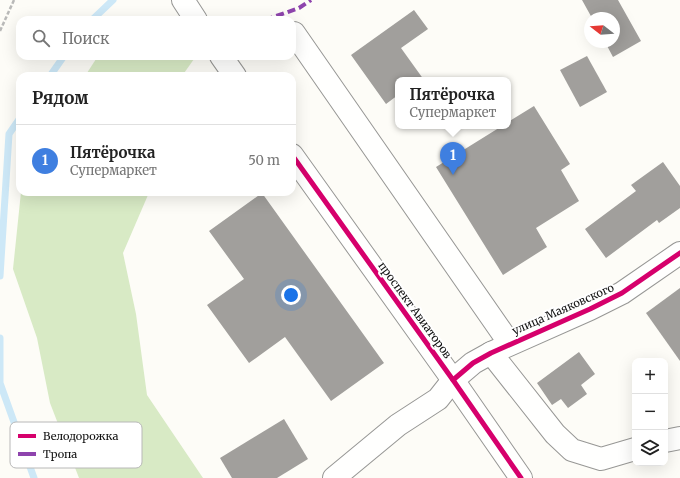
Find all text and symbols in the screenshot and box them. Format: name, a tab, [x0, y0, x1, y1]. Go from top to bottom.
north arrow	[584, 12, 620, 48]
search box	[16, 16, 296, 60]
icon: search	[30, 27, 52, 49]
text: Поиск	[62, 29, 109, 48]
popup	[395, 77, 511, 129]
text: Пятёрочка	[410, 85, 495, 104]
text: Рядом	[32, 87, 88, 109]
text: Супермаркет	[410, 104, 496, 121]
pin: 1	[440, 142, 466, 175]
text: Пятёрочка	[70, 143, 155, 162]
text: 1	[42, 152, 48, 169]
text: 50 m	[248, 152, 280, 169]
text: Супермаркет	[70, 162, 157, 179]
street label: проспект Авиаторов	[375, 259, 455, 362]
street label: улица Маяковского	[510, 280, 617, 338]
your location	[281, 285, 301, 305]
map controls	[632, 358, 668, 466]
button: +	[632, 358, 668, 394]
button: −	[632, 394, 668, 430]
legend	[10, 422, 142, 468]
text: Велодорожка	[43, 429, 118, 443]
button: layers	[632, 430, 668, 466]
text: Тропа	[43, 447, 77, 461]

